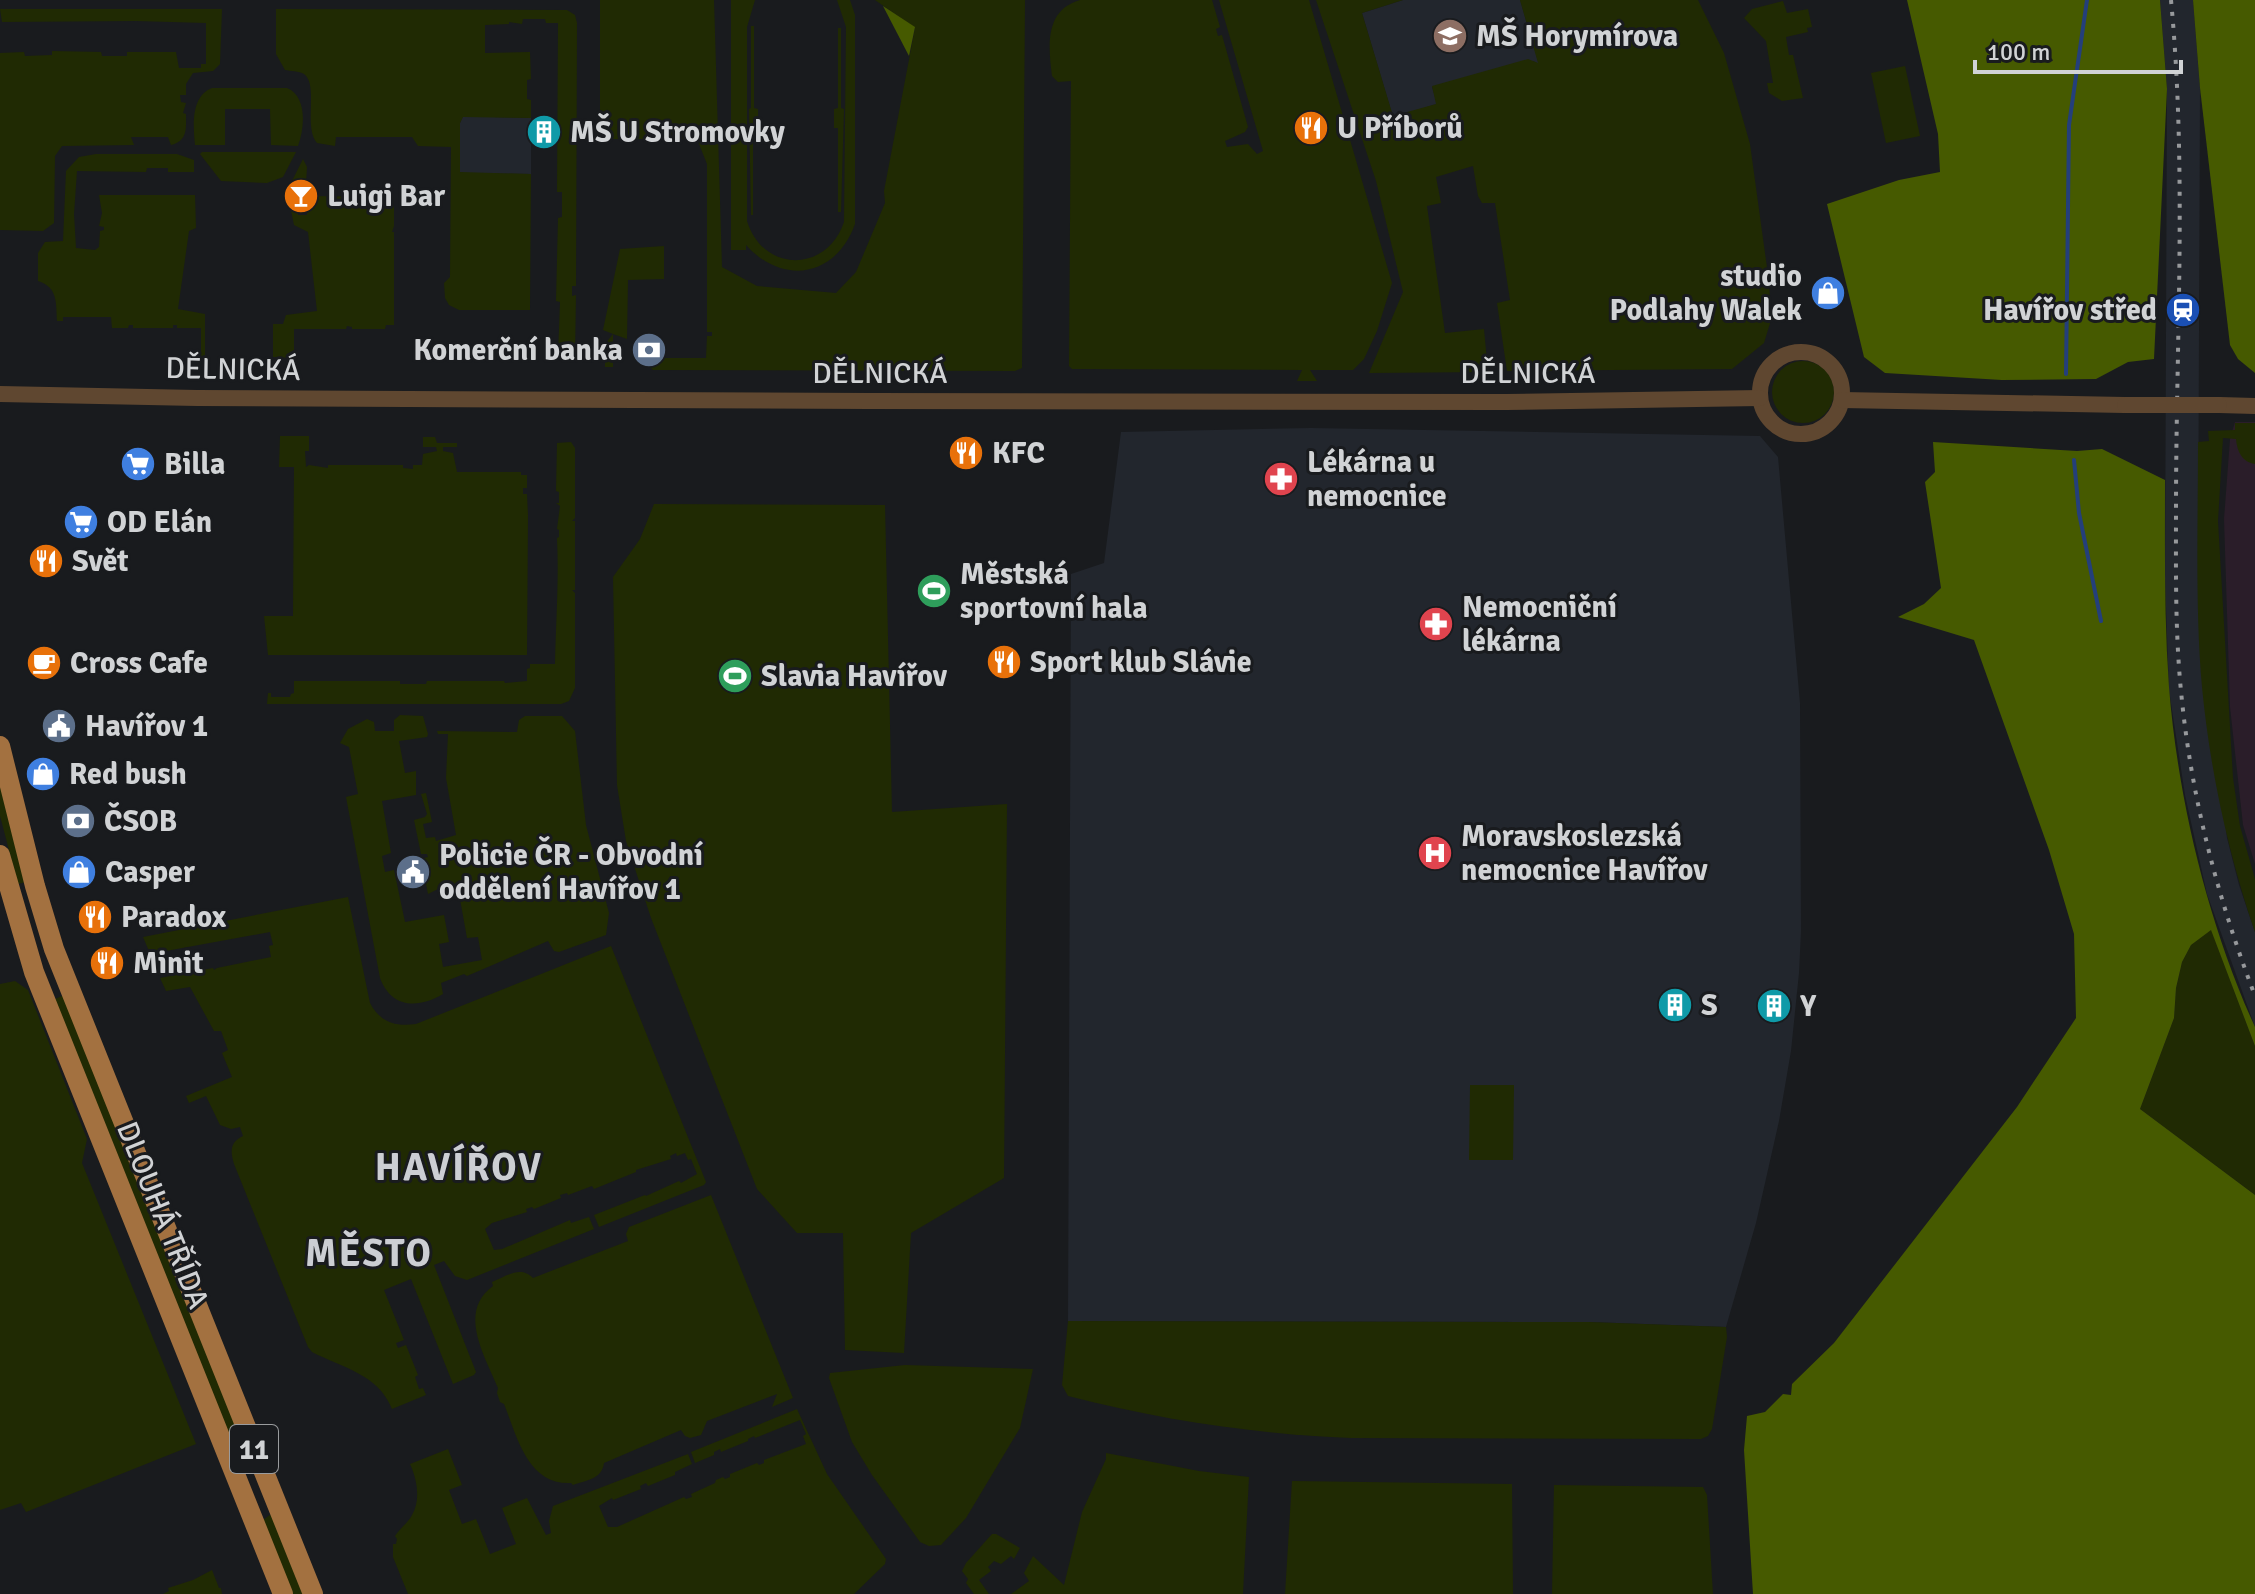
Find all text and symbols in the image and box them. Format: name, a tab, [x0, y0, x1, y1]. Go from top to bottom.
place label: MŠ Horymírova	[1476, 16, 1678, 55]
school or university icon: MŠ Horymírova	[1431, 17, 1469, 55]
scale bar	[1975, 24, 2181, 74]
text: 100 m	[1987, 37, 2050, 67]
restaurant icon: U Příborů	[1292, 109, 1330, 147]
place label: U Příborů	[1337, 110, 1463, 147]
place label: MŠ U Stromovky	[570, 112, 785, 151]
building icon: MŠ U Stromovky	[525, 113, 563, 151]
bar icon: Luigi Bar	[282, 177, 320, 215]
place label: Luigi Bar	[327, 178, 445, 215]
place label: studio Podlahy Walek	[1610, 258, 1802, 329]
shop icon: studio Podlahy Walek	[1809, 274, 1847, 312]
station icon: Havířov střed	[2164, 291, 2202, 329]
place label: Havířov střed	[1983, 292, 2157, 329]
bank icon: Komerční banka	[630, 331, 668, 369]
place label: Komerční banka	[413, 332, 623, 369]
street label: DĚLNICKÁ	[165, 350, 301, 389]
street label: DĚLNICKÁ	[812, 355, 948, 392]
street label: DĚLNICKÁ	[1460, 355, 1596, 392]
restaurant icon: KFC	[947, 434, 985, 472]
place label: KFC	[992, 435, 1045, 472]
place label: Lékárna u nemocnice	[1307, 444, 1447, 515]
supermarket icon: Billa	[119, 445, 157, 483]
place label: Billa	[164, 446, 225, 483]
pharmacy icon: Lékárna u nemocnice	[1262, 460, 1300, 498]
supermarket icon: OD Elán	[62, 503, 100, 541]
place label: OD Elán	[107, 504, 212, 541]
restaurant icon: Svět	[27, 542, 65, 580]
place label: Svět	[72, 543, 129, 580]
place label: Městská sportovní hala	[960, 556, 1148, 627]
sports icon: Městská sportovní hala	[915, 572, 953, 610]
place label: Nemocniční lékárna	[1462, 589, 1617, 660]
pharmacy icon: Nemocniční lékárna	[1417, 605, 1455, 643]
restaurant icon: Sport klub Slávie	[985, 643, 1023, 681]
cafe icon: Cross Cafe	[25, 644, 63, 682]
place label: Sport klub Slávie	[1030, 644, 1252, 681]
place label: Cross Cafe	[70, 645, 208, 682]
sports icon: Slavia Havířov	[716, 657, 754, 695]
place label: Slavia Havířov	[761, 658, 948, 695]
public building icon: Havířov 1	[40, 707, 78, 745]
place label: Havířov 1	[85, 708, 208, 745]
shop icon: Red bush	[24, 755, 62, 793]
place label: Red bush	[69, 756, 187, 793]
place label: ČSOB	[104, 801, 177, 840]
bank icon: ČSOB	[59, 802, 97, 840]
place label: Moravskoslezská nemocnice Havířov	[1461, 818, 1708, 889]
hospital icon: Moravskoslezská nemocnice Havířov	[1416, 834, 1454, 872]
place label: Policie ČR - Obvodní oddělení Havířov 1	[439, 835, 703, 908]
shop icon: Casper	[60, 853, 98, 891]
public building icon: Policie ČR - Obvodní oddělení Havířov 1	[394, 853, 432, 891]
place label: Casper	[105, 854, 195, 891]
restaurant icon: Paradox	[76, 898, 114, 936]
place label: Paradox	[121, 899, 227, 936]
restaurant icon: Minit	[88, 944, 126, 982]
place label: Minit	[133, 945, 203, 982]
building icon: S	[1656, 986, 1694, 1024]
place label: S	[1701, 987, 1718, 1024]
building icon: Y	[1755, 987, 1793, 1025]
place label: Y	[1799, 988, 1817, 1025]
street label: DLOUHÁ TŘÍDA	[108, 1116, 217, 1314]
district label: HAVÍŘOV	[375, 1143, 543, 1191]
district label: MĚSTO	[305, 1229, 433, 1277]
road number: 11	[230, 1425, 278, 1473]

